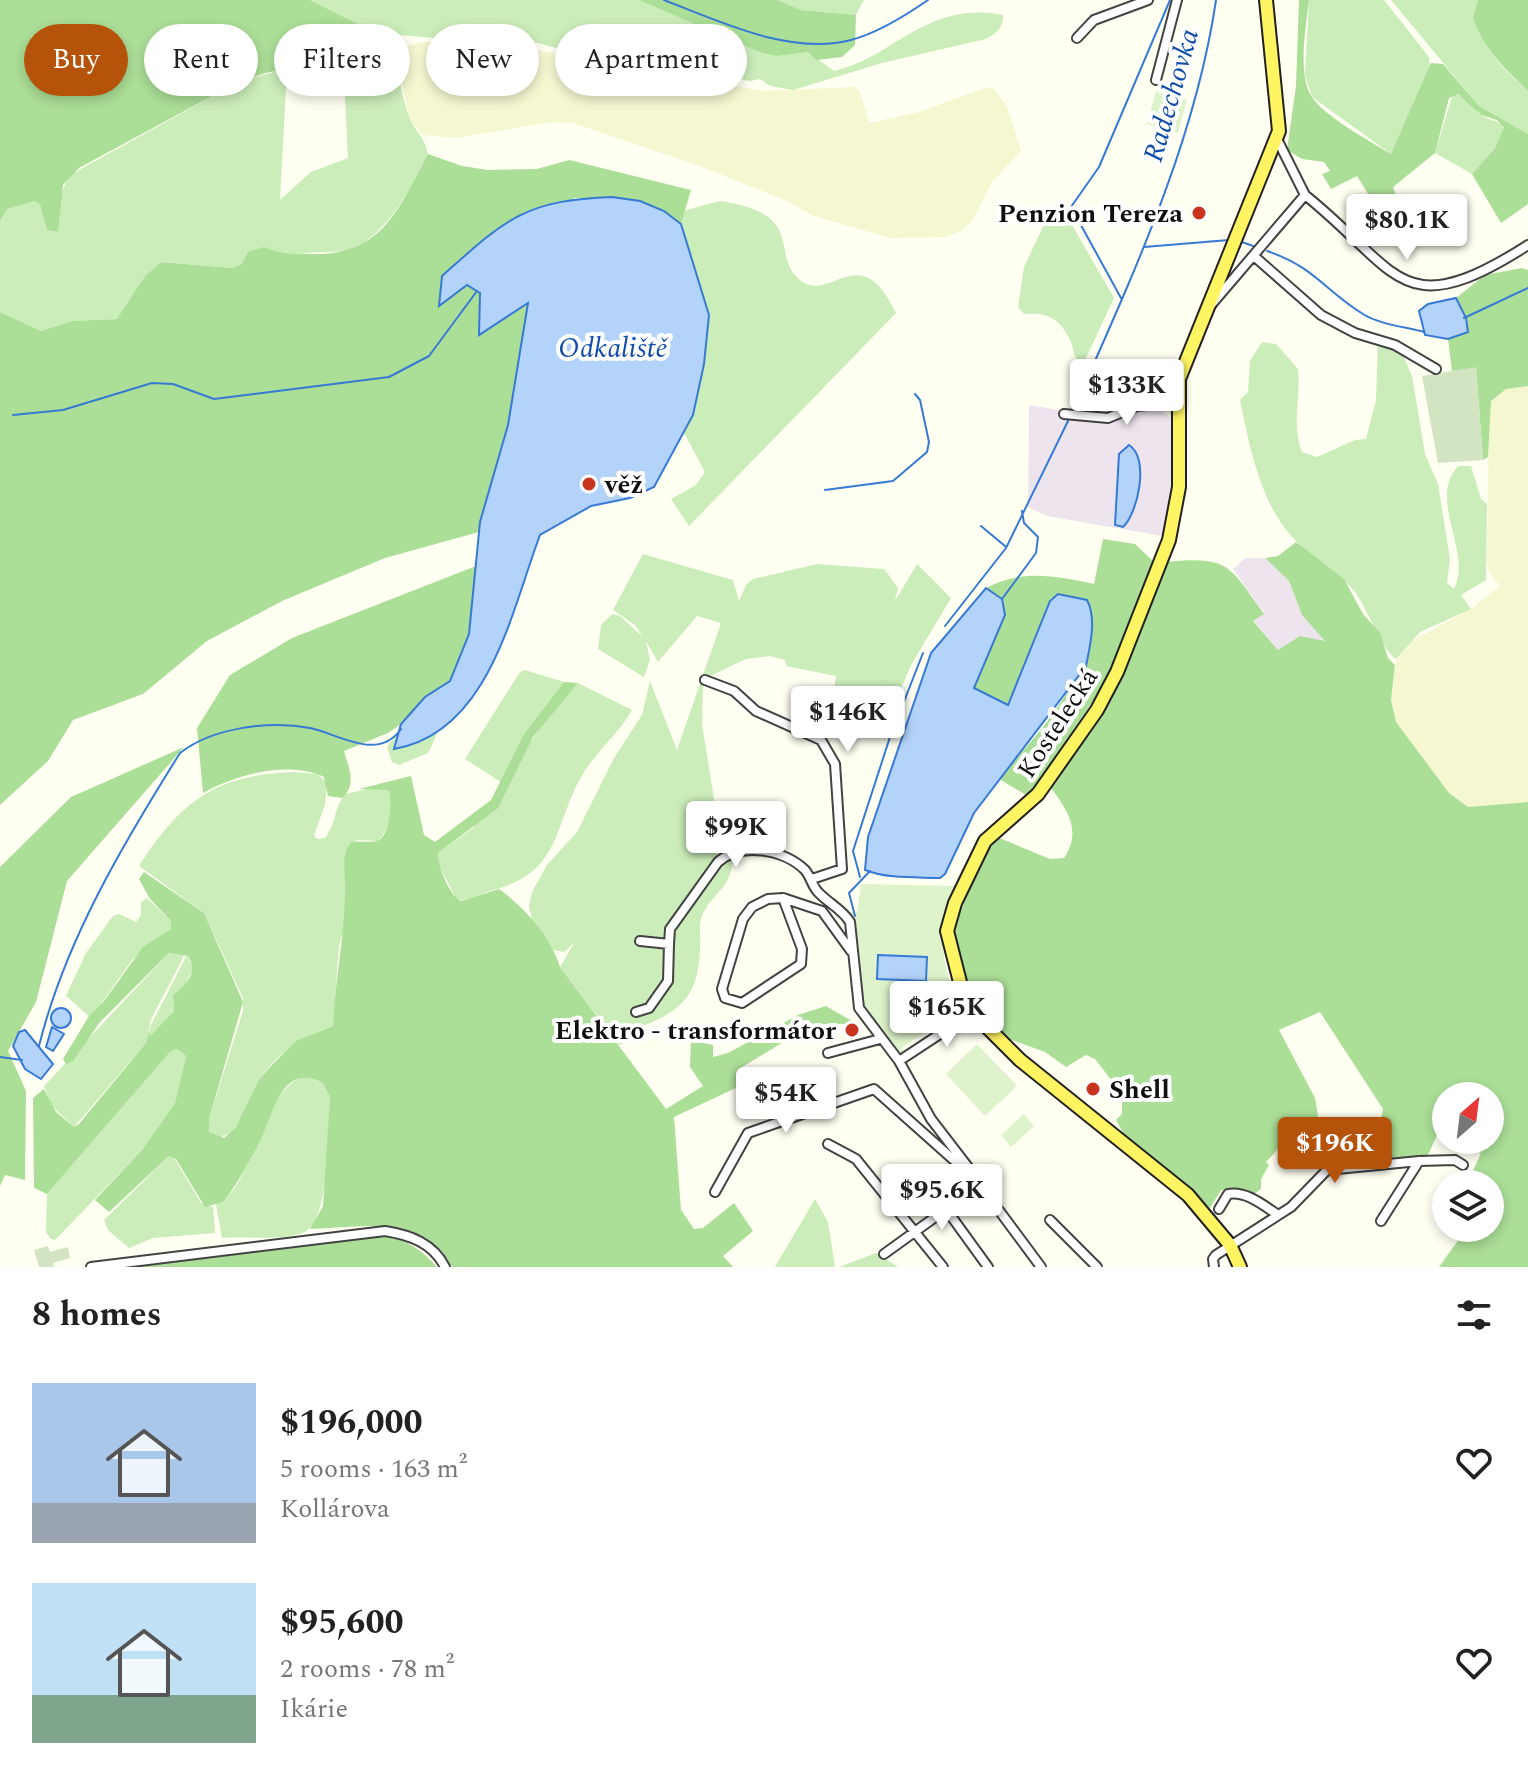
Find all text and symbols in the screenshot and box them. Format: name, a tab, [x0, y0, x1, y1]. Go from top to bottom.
chip: Buy	[24, 24, 128, 96]
chip: Rent	[144, 24, 258, 96]
chip: Filters	[274, 24, 410, 96]
chip: New	[426, 24, 539, 96]
chip: Apartment	[555, 24, 747, 96]
water label: Radechovka	[1132, 24, 1211, 167]
place label: Penzion Tereza	[998, 194, 1184, 234]
pin: $80.1K	[1342, 194, 1472, 262]
text: $80.1K	[1364, 200, 1450, 240]
marker: Penzion Tereza	[1190, 204, 1208, 222]
water label: Odkaliště	[558, 327, 669, 370]
pin: $133K	[1071, 359, 1183, 427]
text: $133K	[1088, 365, 1166, 405]
place label: věž	[604, 465, 643, 505]
marker: věž	[580, 475, 598, 493]
street label: Kostelecká	[1007, 660, 1109, 787]
pin: $146K	[792, 686, 904, 754]
text: $146K	[809, 692, 887, 732]
pin: $99K	[689, 801, 783, 869]
text: $99K	[704, 807, 768, 847]
pin: $165K	[891, 981, 1003, 1049]
text: $165K	[908, 987, 986, 1027]
place label: Elektro - transformátor	[555, 1011, 837, 1051]
marker: Elektro - transformátor	[843, 1021, 861, 1039]
pin: $54K	[739, 1067, 833, 1135]
place label: Shell	[1109, 1070, 1170, 1110]
text: $54K	[754, 1073, 818, 1113]
marker: Shell	[1084, 1080, 1102, 1098]
north arrow	[1432, 1082, 1504, 1154]
map controls	[1432, 1082, 1504, 1242]
pin: $196K	[1279, 1117, 1391, 1185]
text: $196K	[1296, 1123, 1374, 1163]
pin: $95.6K	[877, 1164, 1007, 1232]
text: $95.6K	[899, 1170, 985, 1210]
button: layers	[1432, 1170, 1504, 1242]
text: 8 homes	[32, 1289, 162, 1341]
icon: filters	[1452, 1293, 1496, 1337]
text: $196,000	[280, 1397, 423, 1449]
icon: home	[96, 1415, 192, 1511]
icon: heart	[1452, 1441, 1496, 1485]
text: 5 rooms · 163 m²	[280, 1449, 467, 1489]
text: Kollárova	[280, 1489, 390, 1529]
text: $95,600	[280, 1597, 404, 1649]
icon: home	[96, 1615, 192, 1711]
icon: heart	[1452, 1641, 1496, 1685]
text: 2 rooms · 78 m²	[280, 1649, 454, 1689]
text: Ikárie	[280, 1689, 348, 1729]

